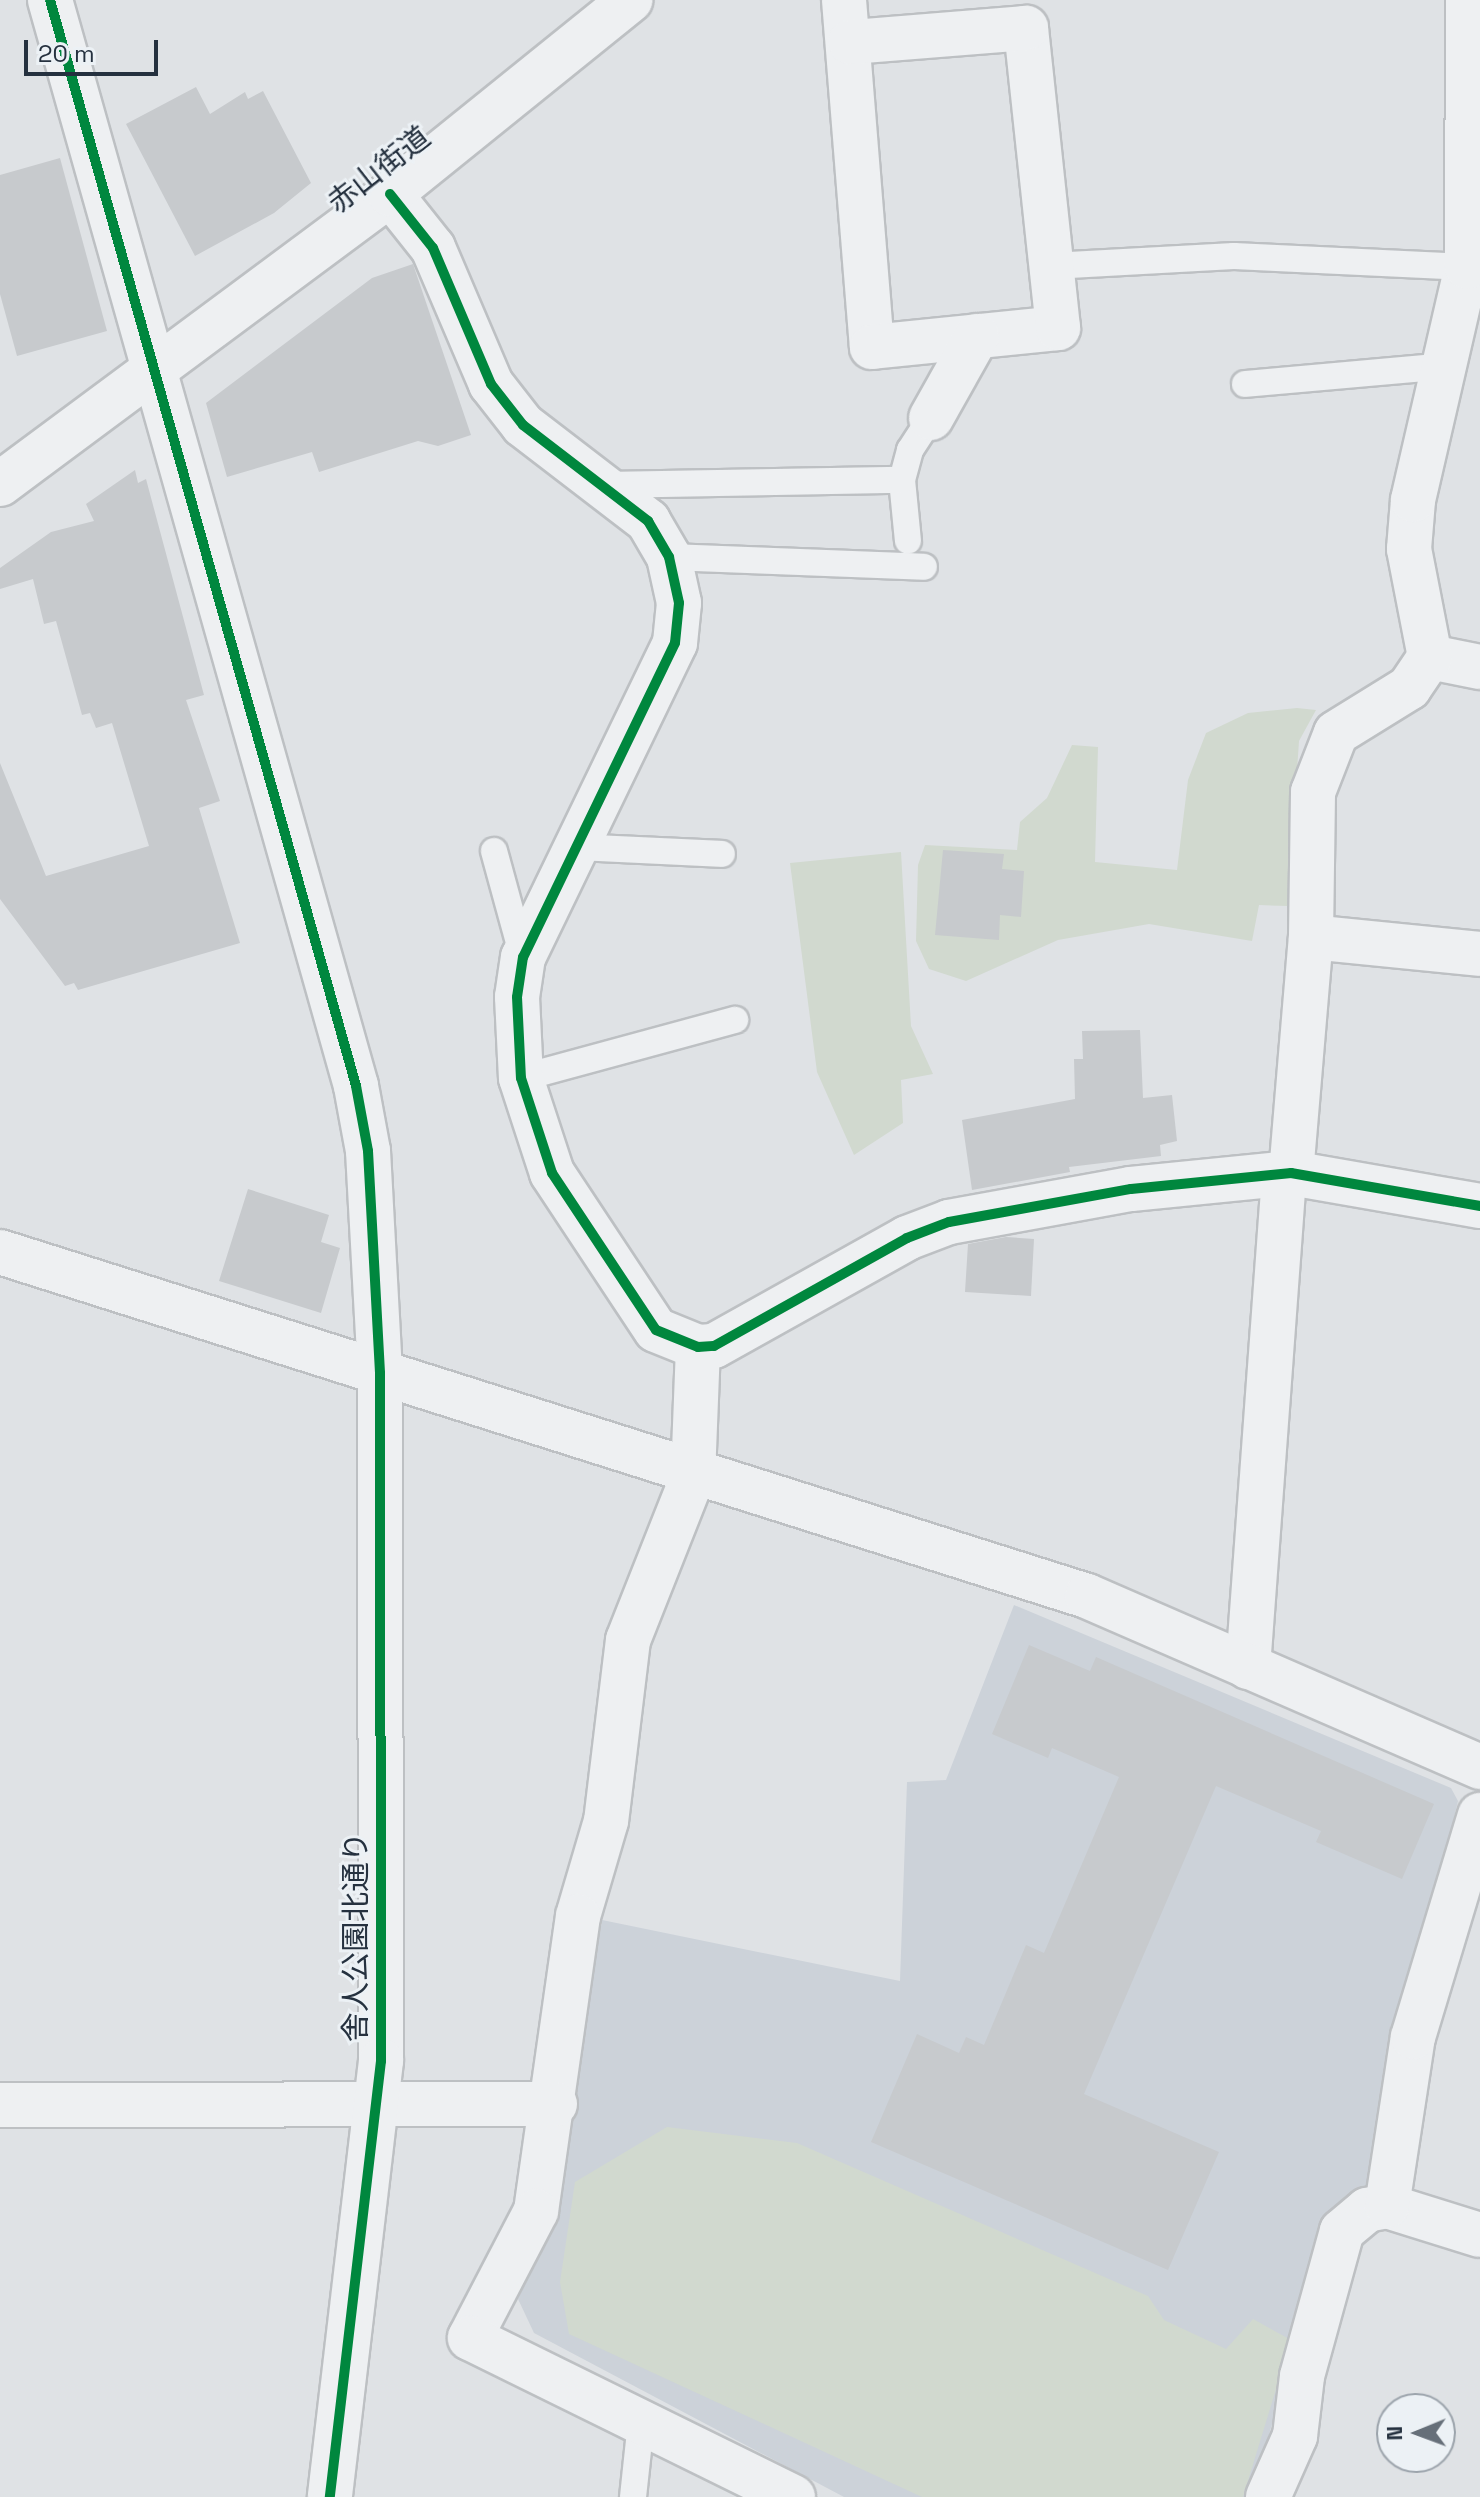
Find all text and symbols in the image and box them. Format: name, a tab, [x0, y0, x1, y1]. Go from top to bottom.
scale bar	[28, 24, 162, 74]
text: 20 m	[38, 38, 95, 69]
street label: 赤山街道	[321, 119, 437, 221]
street label: 舎人公園北通り	[338, 1832, 374, 2042]
north arrow	[1376, 2393, 1456, 2473]
text: N	[1380, 2426, 1408, 2441]

